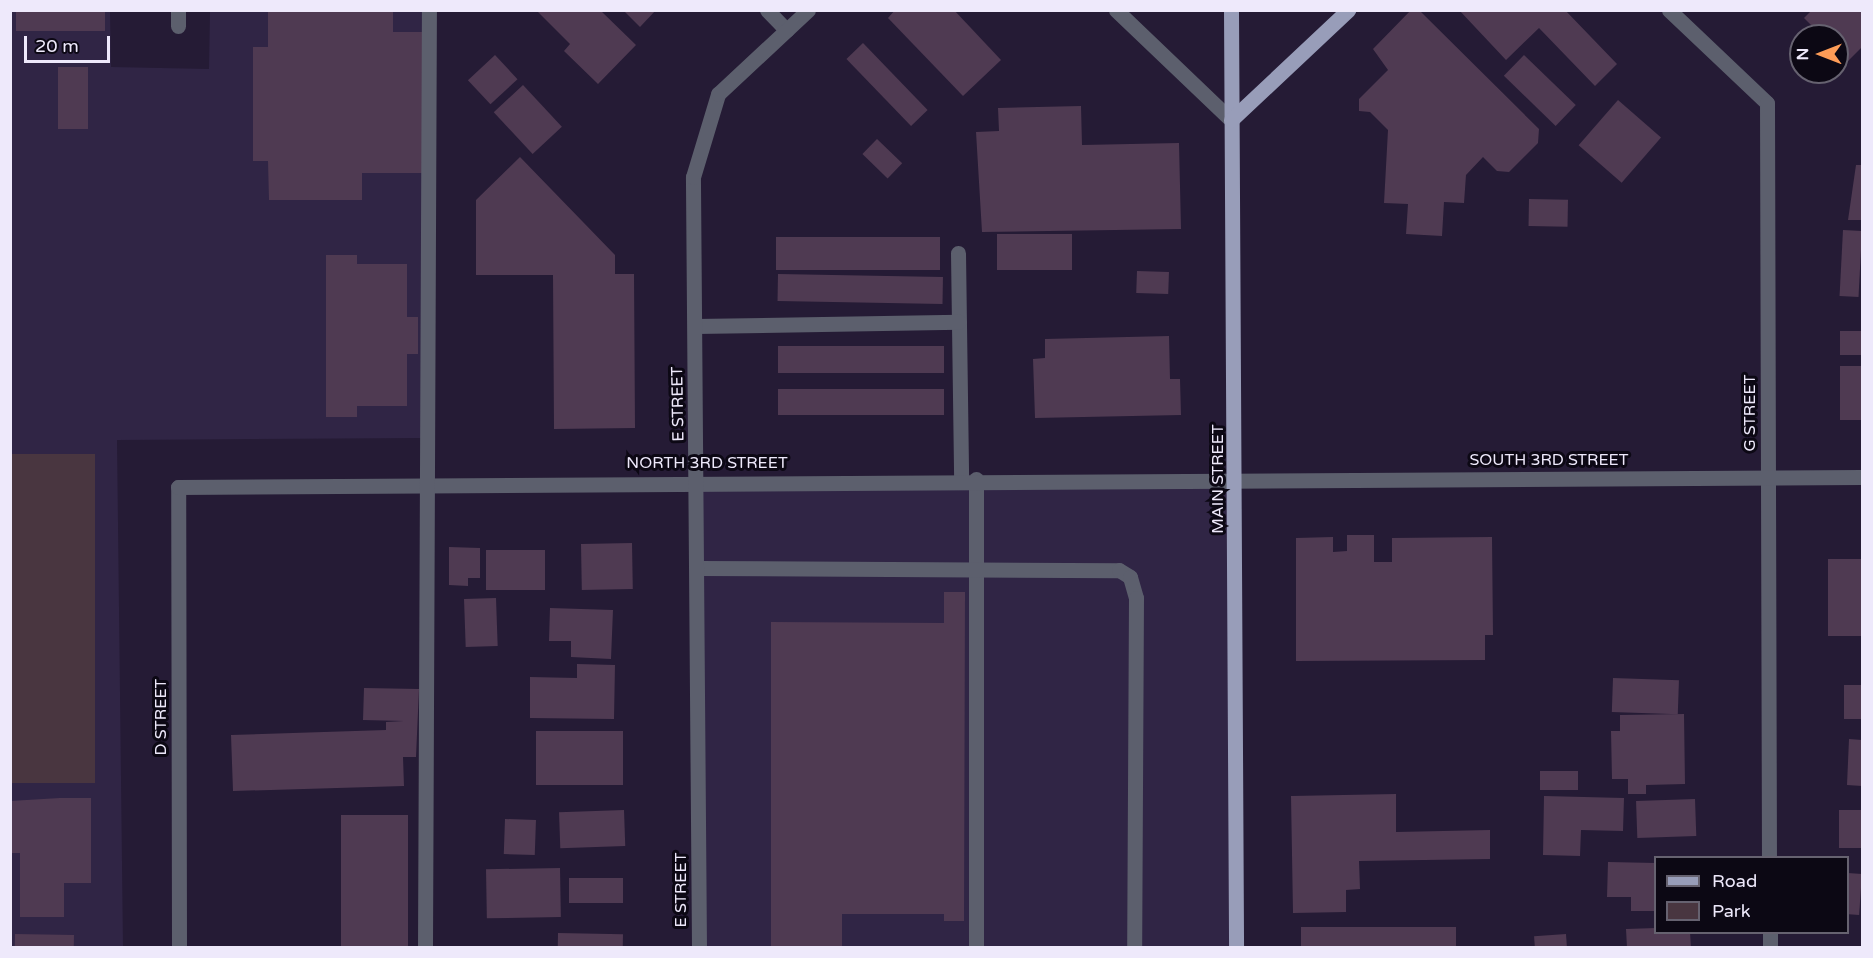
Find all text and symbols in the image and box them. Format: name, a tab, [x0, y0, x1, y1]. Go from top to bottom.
scale bar	[27, 24, 112, 62]
north arrow	[1789, 24, 1849, 84]
text: 20 m	[35, 35, 79, 57]
text: N	[1793, 48, 1813, 60]
street label: E STREET	[668, 366, 688, 442]
street label: G STREET	[1740, 375, 1760, 451]
street label: MAIN STREET	[1208, 424, 1228, 534]
street label: SOUTH 3RD STREET	[1469, 450, 1629, 470]
street label: NORTH 3RD STREET	[626, 453, 788, 473]
street label: D STREET	[151, 679, 171, 755]
street label: E STREET	[671, 853, 691, 927]
legend	[1654, 856, 1849, 934]
text: Road	[1712, 870, 1757, 892]
text: Park	[1712, 900, 1750, 922]

